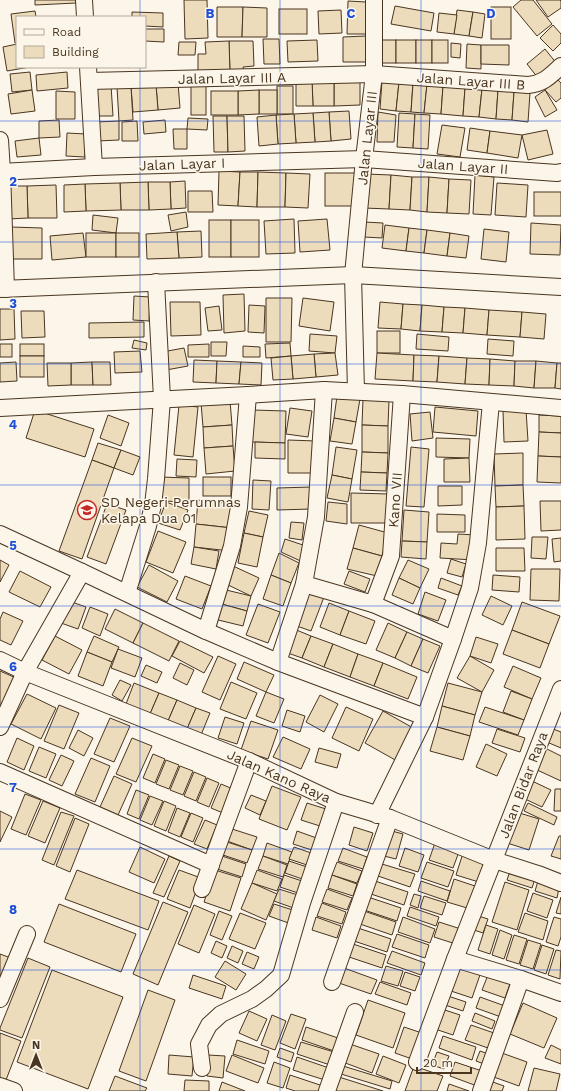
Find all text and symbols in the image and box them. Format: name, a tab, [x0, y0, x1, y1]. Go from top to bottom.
text: B	[206, 6, 215, 21]
text: C	[347, 6, 356, 21]
text: D	[486, 6, 496, 21]
legend	[16, 16, 146, 68]
text: Road	[52, 25, 81, 39]
text: Building	[52, 45, 99, 59]
street label: Jalan Layar III A	[178, 69, 286, 87]
street label: Jalan Layar III B	[416, 69, 526, 93]
street label: Jalan Layar III	[354, 90, 380, 186]
street label: Jalan Layar I	[139, 154, 225, 174]
street label: Jalan Layar II	[417, 155, 509, 177]
text: 2	[9, 174, 17, 189]
text: 3	[9, 296, 17, 311]
text: 4	[9, 417, 18, 432]
street label: Kano VII	[385, 472, 405, 528]
place label: SD Negeri Perumnas Kelapa Dua 01	[101, 494, 241, 526]
school or university icon: SD Negeri Perumnas Kelapa Dua 01	[76, 499, 98, 521]
text: 5	[9, 538, 17, 553]
text: 6	[9, 659, 17, 674]
street label: Jalan Bidar Raya	[495, 729, 551, 841]
street label: Jalan Kano Raya	[225, 746, 333, 806]
text: 7	[9, 780, 17, 795]
text: 8	[9, 902, 17, 917]
north arrow	[16, 1035, 56, 1075]
text: N	[32, 1039, 40, 1052]
scale bar	[417, 1049, 471, 1075]
text: 20 m	[423, 1056, 453, 1070]

